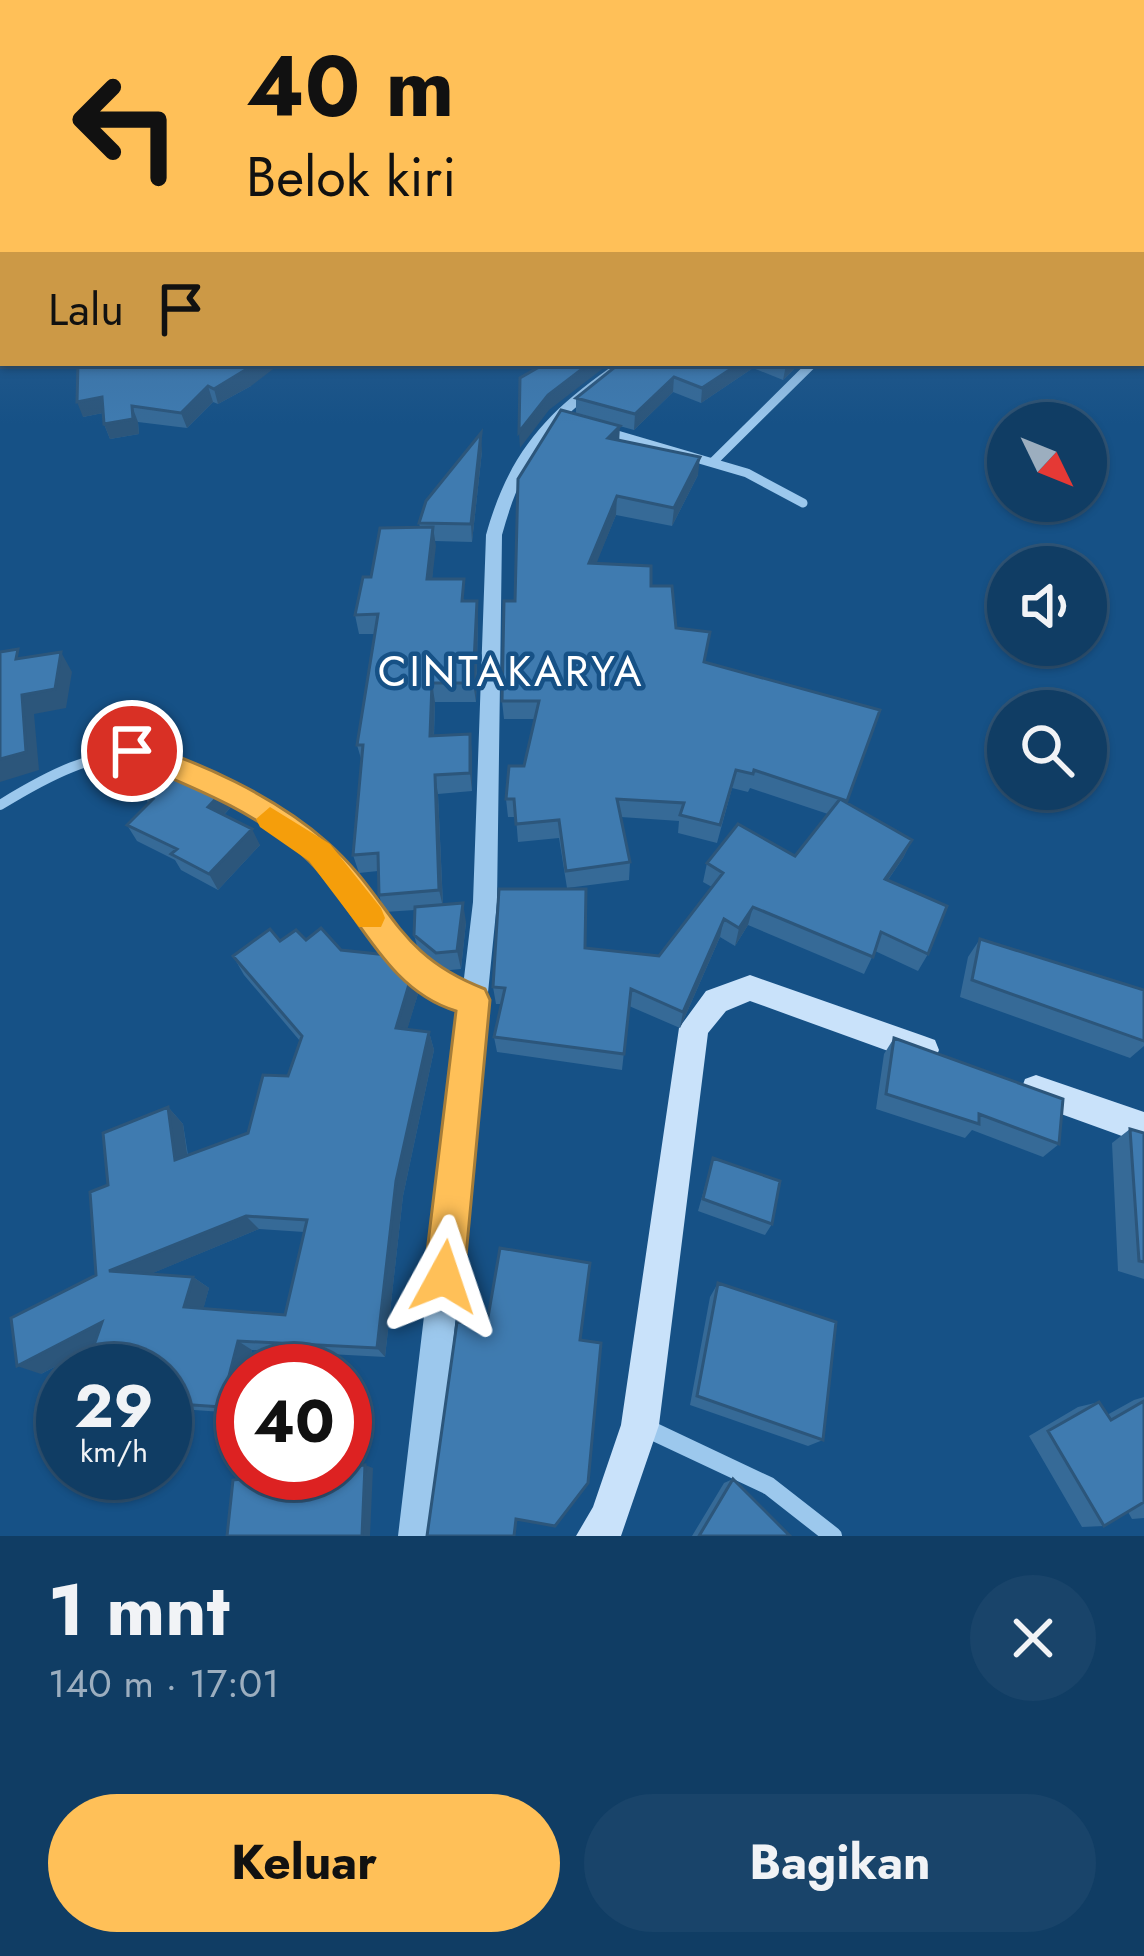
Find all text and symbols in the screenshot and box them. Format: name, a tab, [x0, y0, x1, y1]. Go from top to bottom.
text: 40 m	[246, 26, 454, 148]
icon: left	[48, 48, 204, 204]
text: Belok kiri	[246, 138, 456, 216]
icon: arrive	[148, 276, 214, 342]
text: Lalu	[48, 277, 124, 342]
north arrow	[987, 402, 1107, 522]
map controls	[987, 402, 1107, 810]
button: sound	[987, 546, 1107, 666]
district label: CINTAKARYA	[378, 641, 644, 702]
button: search	[987, 690, 1107, 810]
pin	[81, 700, 183, 802]
icon: arrive	[99, 718, 165, 784]
position arrow	[381, 1214, 507, 1340]
speed limit sign: 40	[216, 1344, 372, 1500]
text: 29	[74, 1363, 154, 1450]
text: km/h	[80, 1430, 148, 1473]
text: 1 mnt	[48, 1558, 230, 1662]
button: close	[970, 1575, 1096, 1701]
text: 140 m · 17:01	[48, 1655, 280, 1712]
button: Keluar	[48, 1794, 560, 1932]
button: Bagikan	[584, 1794, 1096, 1932]

